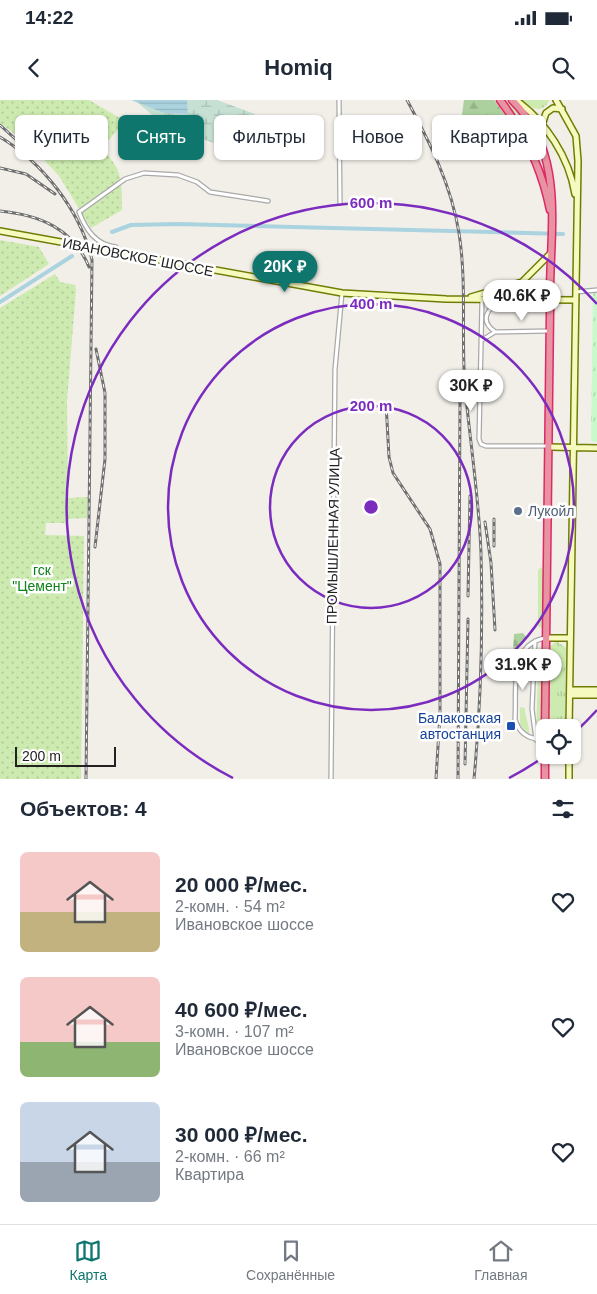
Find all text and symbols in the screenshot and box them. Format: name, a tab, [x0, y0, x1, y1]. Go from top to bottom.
text: 14:22	[25, 7, 74, 28]
icon: back	[20, 54, 48, 82]
icon: search	[549, 54, 577, 82]
text: Homiq	[264, 55, 333, 80]
chip: Купить	[15, 115, 108, 160]
chip: Снять	[118, 115, 204, 160]
chip: Фильтры	[214, 115, 324, 160]
chip: Новое	[334, 115, 422, 160]
chip: Квартира	[432, 115, 546, 160]
text: 600 m	[350, 194, 392, 211]
street label: ИВАНОВСКОЕ ШОССЕ	[61, 234, 215, 280]
pin: 20K ₽	[250, 250, 320, 293]
text: 20K ₽	[263, 258, 307, 275]
pin: 40.6K ₽	[476, 280, 568, 322]
text: 40.6K ₽	[494, 287, 550, 304]
text: 400 m	[350, 295, 392, 312]
pin: 30K ₽	[436, 370, 506, 412]
text: 30K ₽	[449, 377, 493, 394]
text: 200 m	[350, 397, 392, 414]
street label: ПРОМЫШЛЕННАЯ УЛИЦА	[323, 447, 343, 624]
centre of rings	[362, 498, 380, 516]
place label: Лукойл	[528, 503, 574, 519]
marker: Лукойл	[512, 505, 524, 517]
park label: гск "Цемент"	[12, 562, 72, 594]
pin: 31.9K ₽	[477, 648, 569, 691]
text: 31.9K ₽	[495, 656, 551, 673]
place label: Балаковская автостанция	[418, 710, 501, 742]
map controls	[536, 719, 581, 764]
button: locate	[536, 719, 581, 764]
marker: Балаковская автостанция	[505, 720, 517, 732]
scale bar	[15, 744, 116, 767]
text: 200 m	[22, 748, 61, 764]
icon: filters	[549, 795, 577, 823]
text: Объектов: 4	[20, 797, 147, 820]
icon: home	[60, 872, 120, 932]
text: 20 000 ₽/мес.	[175, 873, 308, 896]
icon: heart	[549, 888, 577, 916]
text: 2-комн. · 54 m²	[175, 898, 285, 915]
text: Ивановское шоссе	[175, 916, 314, 933]
icon: home	[60, 997, 120, 1057]
text: 40 600 ₽/мес.	[175, 998, 308, 1021]
icon: heart	[549, 1013, 577, 1041]
text: 3-комн. · 107 m²	[175, 1023, 294, 1040]
text: Ивановское шоссе	[175, 1041, 314, 1058]
icon: home	[60, 1122, 120, 1182]
text: 30 000 ₽/мес.	[175, 1123, 308, 1146]
icon: heart	[549, 1138, 577, 1166]
text: 2-комн. · 66 m²	[175, 1148, 285, 1165]
text: Квартира	[175, 1166, 244, 1183]
tab: Карта	[70, 1237, 107, 1283]
tab: Сохранённые	[246, 1237, 335, 1283]
tab: Главная	[474, 1237, 527, 1283]

